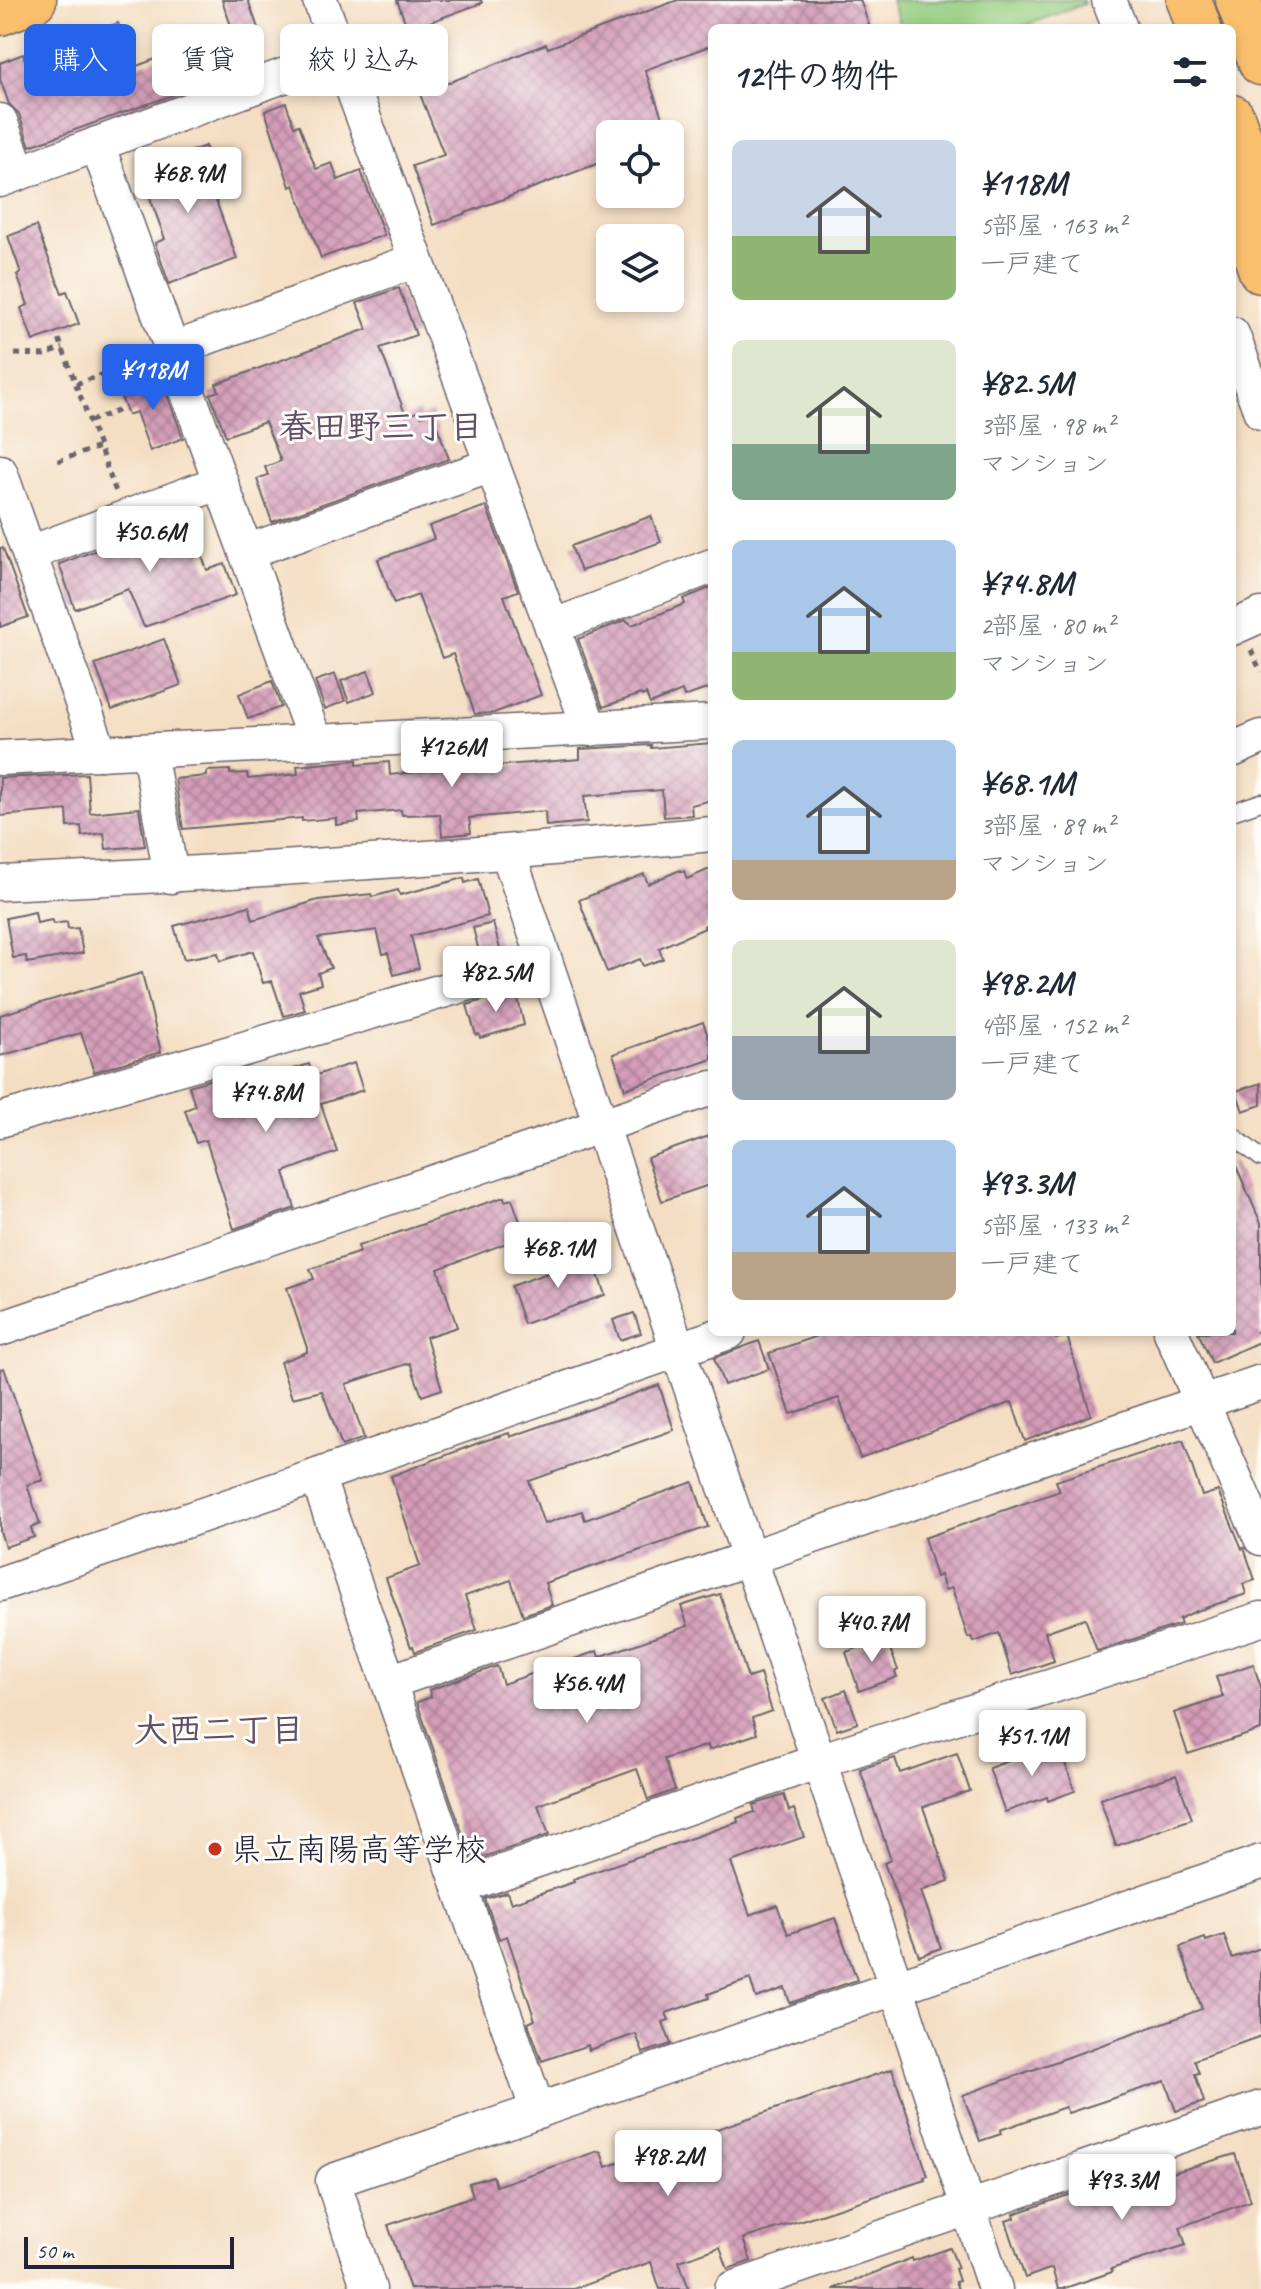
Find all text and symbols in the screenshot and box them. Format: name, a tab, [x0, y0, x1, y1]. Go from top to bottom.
chip: 購入	[24, 24, 136, 96]
chip: 賃貸	[152, 24, 264, 96]
chip: 絞り込み	[280, 24, 448, 96]
icon: filters	[1168, 50, 1212, 94]
text: 12件の物件	[732, 54, 899, 97]
map controls	[596, 120, 684, 312]
button: locate	[596, 120, 684, 208]
pin: ¥68.9M	[123, 147, 253, 215]
text: ¥68.9M	[152, 156, 224, 189]
text: ¥118M	[980, 161, 1066, 204]
icon: home	[796, 172, 892, 268]
text: 5部屋 · 163 m²	[980, 209, 1125, 242]
button: layers	[596, 224, 684, 312]
text: 一戸建て	[980, 247, 1084, 280]
pin: ¥118M	[97, 344, 209, 412]
text: ¥118M	[120, 353, 186, 386]
text: ¥82.5M	[980, 361, 1072, 404]
icon: home	[796, 372, 892, 468]
district label: 春田野三丁目	[279, 405, 483, 448]
text: 3部屋 · 98 m²	[980, 409, 1114, 442]
text: マンション	[980, 447, 1109, 480]
pin: ¥50.6M	[85, 506, 215, 574]
text: ¥50.6M	[114, 515, 186, 548]
text: ¥74.8M	[980, 561, 1073, 604]
icon: home	[796, 572, 892, 668]
text: 2部屋 · 80 m²	[980, 609, 1114, 642]
text: マンション	[980, 647, 1109, 680]
pin: ¥126M	[396, 721, 508, 789]
text: ¥126M	[419, 730, 485, 763]
text: ¥68.1M	[980, 761, 1073, 804]
icon: home	[796, 772, 892, 868]
text: 3部屋 · 89 m²	[980, 809, 1114, 842]
text: マンション	[980, 847, 1109, 880]
pin: ¥82.5M	[431, 946, 561, 1014]
text: ¥82.5M	[461, 955, 531, 988]
text: ¥98.2M	[980, 961, 1072, 1004]
icon: home	[796, 972, 892, 1068]
text: 4部屋 · 152 m²	[980, 1009, 1125, 1042]
text: 一戸建て	[980, 1047, 1084, 1080]
pin: ¥74.8M	[201, 1066, 331, 1134]
text: ¥74.8M	[231, 1075, 301, 1108]
text: ¥93.3M	[980, 1161, 1072, 1204]
icon: home	[796, 1172, 892, 1268]
text: 5部屋 · 133 m²	[980, 1209, 1125, 1242]
pin: ¥68.1M	[493, 1222, 623, 1290]
text: ¥68.1M	[522, 1231, 594, 1264]
text: 一戸建て	[980, 1247, 1084, 1280]
pin: ¥40.7M	[807, 1596, 937, 1664]
text: ¥40.7M	[837, 1605, 907, 1638]
pin: ¥56.4M	[522, 1657, 652, 1725]
text: ¥56.4M	[551, 1666, 623, 1699]
district label: 大西二丁目	[134, 1708, 304, 1751]
pin: ¥51.1M	[967, 1710, 1097, 1778]
text: ¥51.1M	[997, 1719, 1067, 1752]
place label: 県立南陽高等学校	[231, 1829, 487, 1870]
marker: 県立南陽高等学校	[206, 1840, 224, 1858]
pin: ¥98.2M	[603, 2130, 733, 2198]
text: ¥98.2M	[633, 2139, 703, 2172]
pin: ¥93.3M	[1057, 2154, 1187, 2222]
text: ¥93.3M	[1087, 2163, 1157, 2196]
scale bar	[24, 2233, 234, 2269]
text: 50 m	[36, 2237, 73, 2265]

